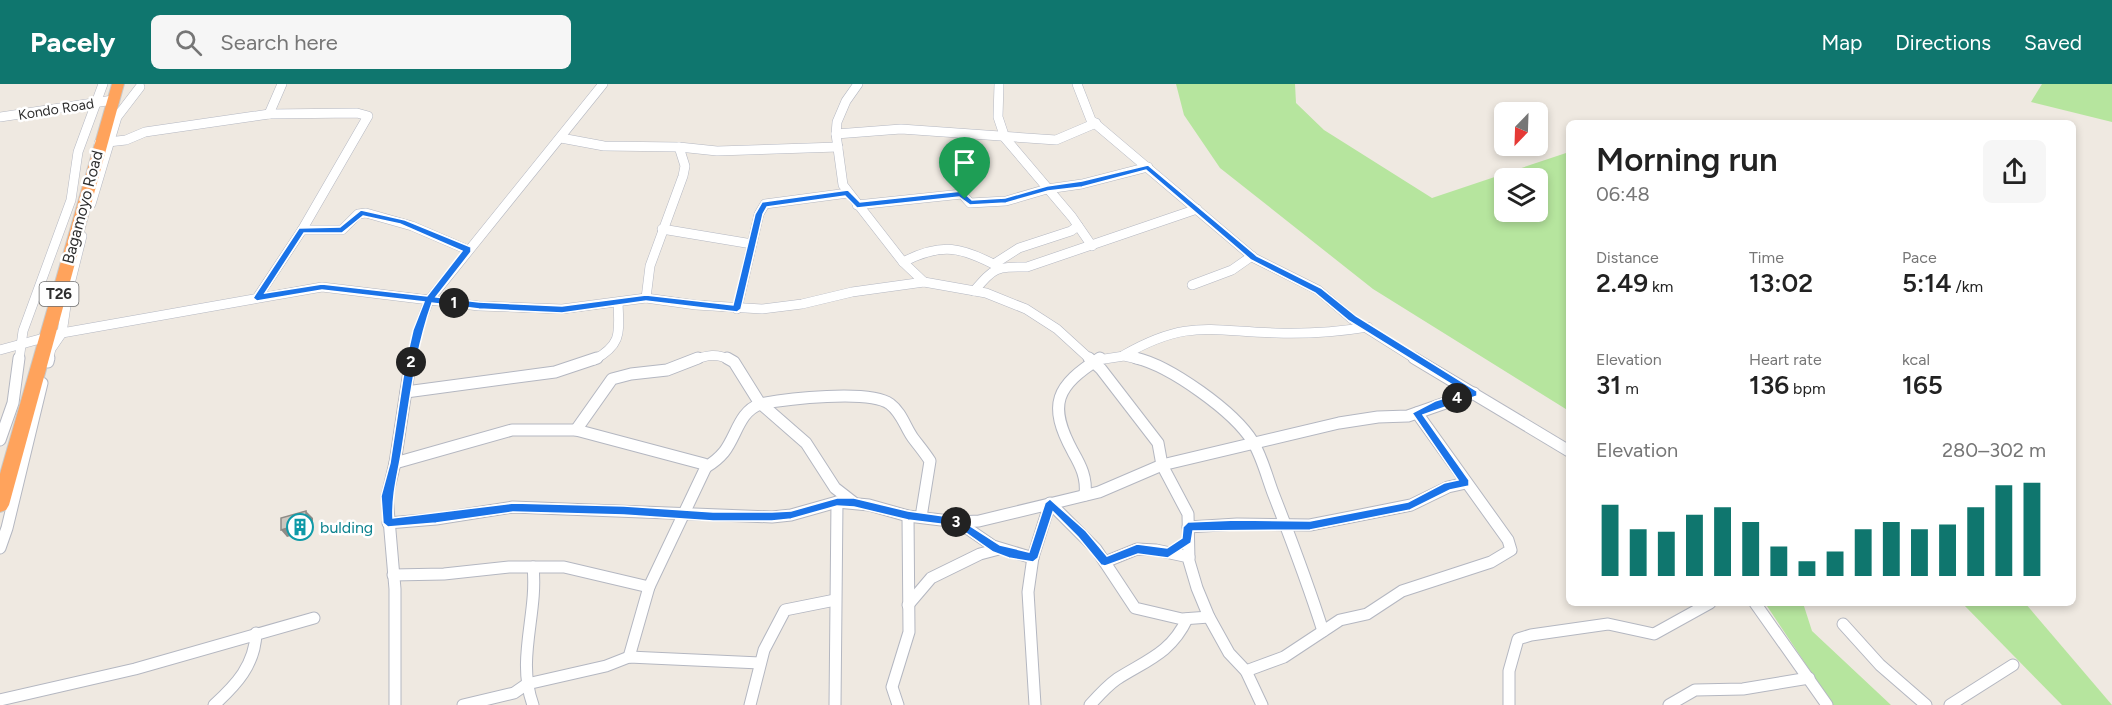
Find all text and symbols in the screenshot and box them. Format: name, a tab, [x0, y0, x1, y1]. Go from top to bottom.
search box	[151, 15, 571, 69]
text: Pacely	[30, 25, 115, 59]
icon: search	[172, 26, 205, 59]
text: Search here	[220, 29, 338, 56]
text: Map	[1821, 30, 1862, 55]
text: Directions	[1895, 30, 1991, 55]
text: Saved	[2024, 30, 2082, 55]
street label: Kondo Road	[17, 95, 95, 124]
north arrow	[1494, 102, 1548, 156]
map controls	[1494, 102, 1548, 222]
pin	[939, 137, 990, 199]
text: Morning run	[1596, 140, 1778, 179]
button: share	[1983, 140, 2046, 203]
icon: arrive	[948, 146, 981, 179]
street label: Bagamoyo Road	[58, 148, 107, 266]
button: layers	[1494, 168, 1548, 222]
text: 06:48	[1596, 182, 1650, 206]
text: Distance	[1596, 248, 1659, 267]
text: Time	[1749, 248, 1784, 267]
text: Pace	[1902, 248, 1937, 267]
text: 2.49	[1596, 267, 1648, 299]
text: 13:02	[1749, 267, 1813, 299]
text: 5:14	[1902, 267, 1952, 299]
text: km	[1648, 277, 1673, 296]
text: /km	[1952, 277, 1983, 296]
road number: T26	[40, 282, 78, 306]
pin: 1	[439, 288, 469, 318]
text: 1	[451, 293, 457, 312]
pin: 2	[396, 347, 426, 377]
text: Elevation	[1596, 350, 1662, 369]
text: Heart rate	[1749, 350, 1822, 369]
text: kcal	[1902, 350, 1930, 369]
text: 2	[406, 352, 416, 371]
text: 31	[1596, 369, 1621, 401]
text: 136	[1749, 369, 1789, 401]
text: 165	[1902, 369, 1943, 401]
text: m	[1621, 379, 1639, 398]
text: bpm	[1789, 379, 1826, 398]
pin: 4	[1442, 383, 1472, 413]
text: 4	[1452, 388, 1462, 407]
text: Elevation	[1596, 438, 1678, 462]
text: 280–302 m	[1942, 438, 2046, 462]
pin: 3	[941, 507, 971, 537]
building icon: bulding	[285, 512, 315, 542]
text: 3	[952, 512, 960, 531]
place label: bulding	[320, 518, 373, 537]

